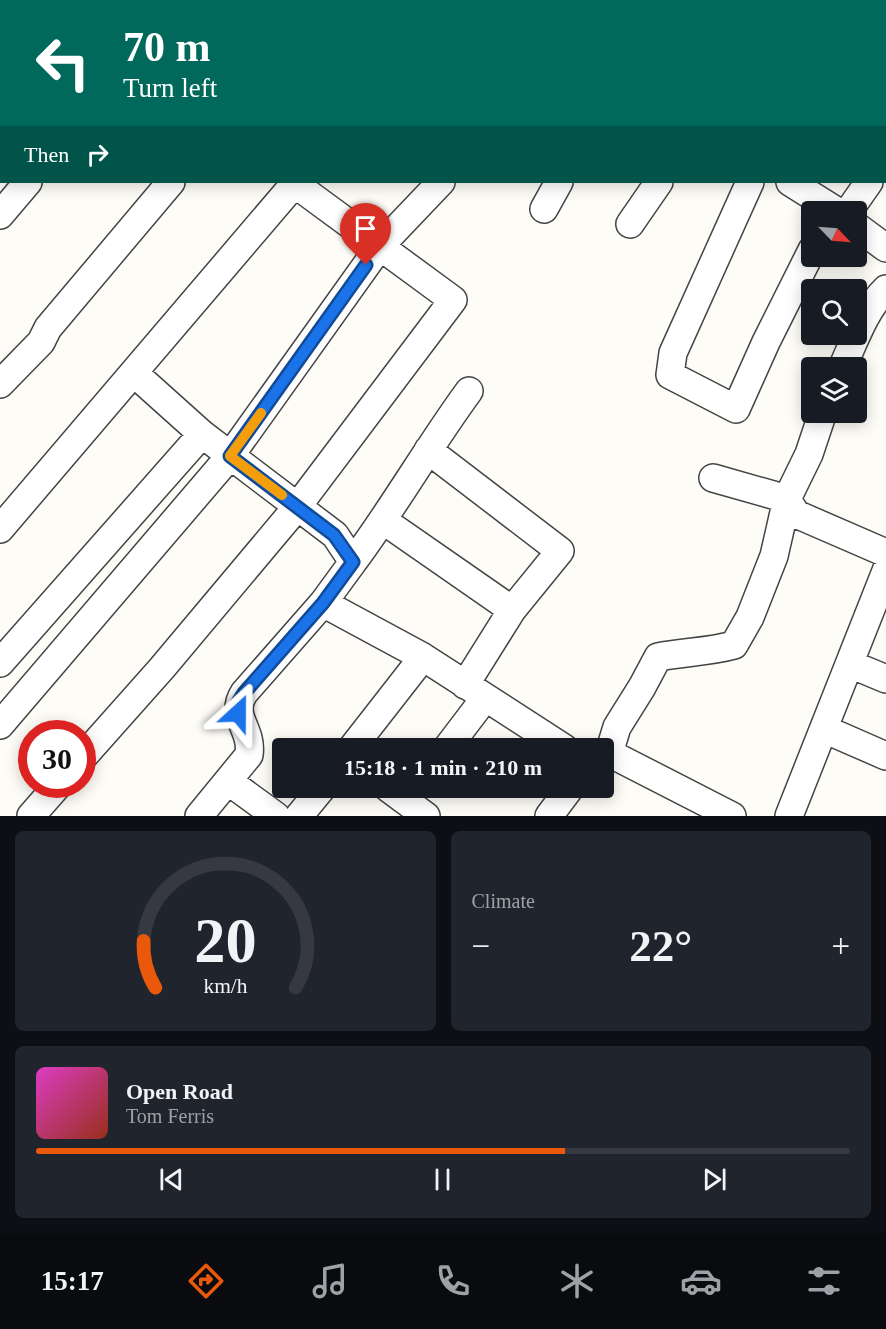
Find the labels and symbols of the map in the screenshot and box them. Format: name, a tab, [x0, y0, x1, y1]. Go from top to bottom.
north arrow	[801, 201, 867, 267]
pin	[340, 203, 391, 265]
position arrow	[206, 681, 270, 745]
speed limit sign: 30	[18, 720, 96, 798]

